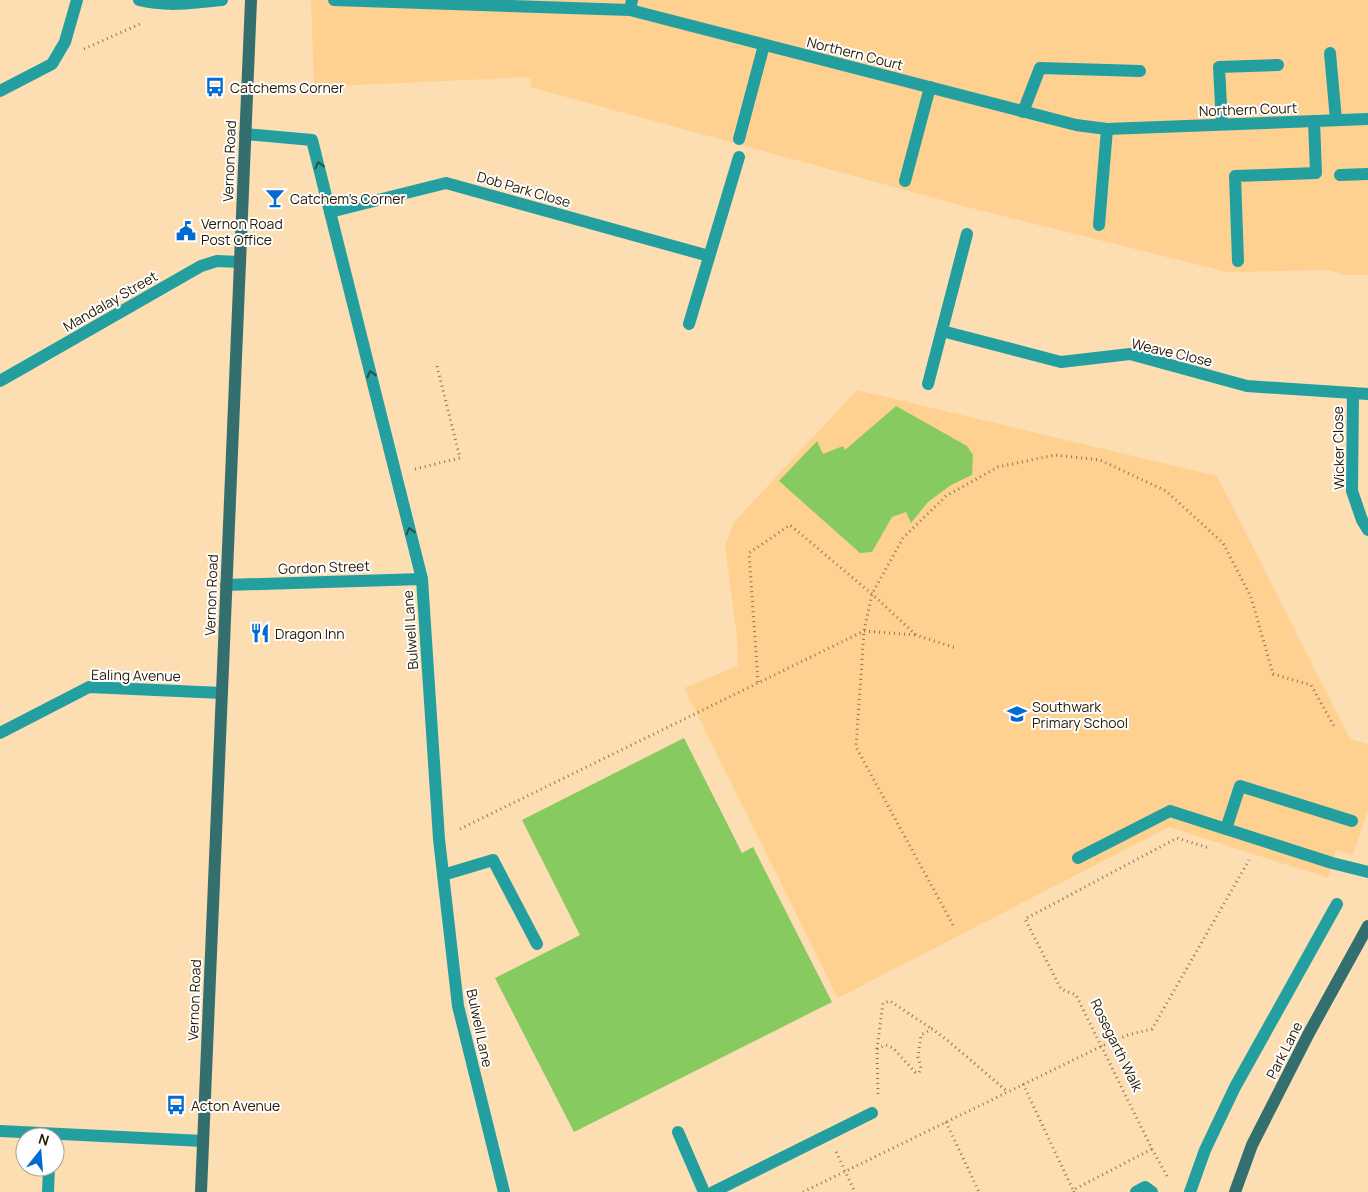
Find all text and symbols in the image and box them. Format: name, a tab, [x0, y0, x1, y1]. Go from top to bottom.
street label: Northern Court	[805, 32, 905, 74]
bus stop icon: Catchems Corner	[204, 76, 226, 98]
place label: Catchems Corner	[230, 78, 344, 97]
street label: Northern Court	[1198, 98, 1298, 120]
street label: Vernon Road	[218, 120, 240, 202]
one-way arrow	[314, 161, 325, 170]
street label: Dob Park Close	[475, 167, 573, 211]
bar icon: Catchem's Corner	[264, 187, 286, 209]
place label: Catchem's Corner	[290, 189, 405, 208]
place label: Vernon Road Post Office	[201, 214, 283, 249]
public building icon: Vernon Road Post Office	[175, 220, 197, 242]
street label: Mandalay Street	[59, 266, 161, 336]
street label: Weave Close	[1130, 333, 1214, 371]
one-way arrow	[366, 369, 377, 378]
street label: Wicker Close	[1328, 406, 1348, 490]
one-way arrow	[405, 527, 416, 536]
street label: Vernon Road	[200, 554, 222, 636]
street label: Gordon Street	[278, 556, 371, 578]
street label: Bulwell Lane	[398, 590, 422, 670]
restaurant icon: Dragon Inn	[249, 622, 271, 644]
place label: Dragon Inn	[275, 624, 345, 643]
street label: Ealing Avenue	[91, 665, 181, 685]
place label: Southwark Primary School	[1032, 697, 1128, 732]
school or university icon: Southwark Primary School	[1006, 703, 1028, 725]
street label: Vernon Road	[183, 959, 205, 1041]
street label: Bulwell Lane	[462, 987, 498, 1069]
street label: Rosegarth Walk	[1086, 996, 1148, 1095]
street label: Park Lane	[1261, 1018, 1307, 1082]
bus stop icon: Acton Avenue	[165, 1094, 187, 1116]
place label: Acton Avenue	[191, 1096, 280, 1115]
north arrow	[15, 1127, 65, 1177]
text: N	[36, 1129, 52, 1150]

